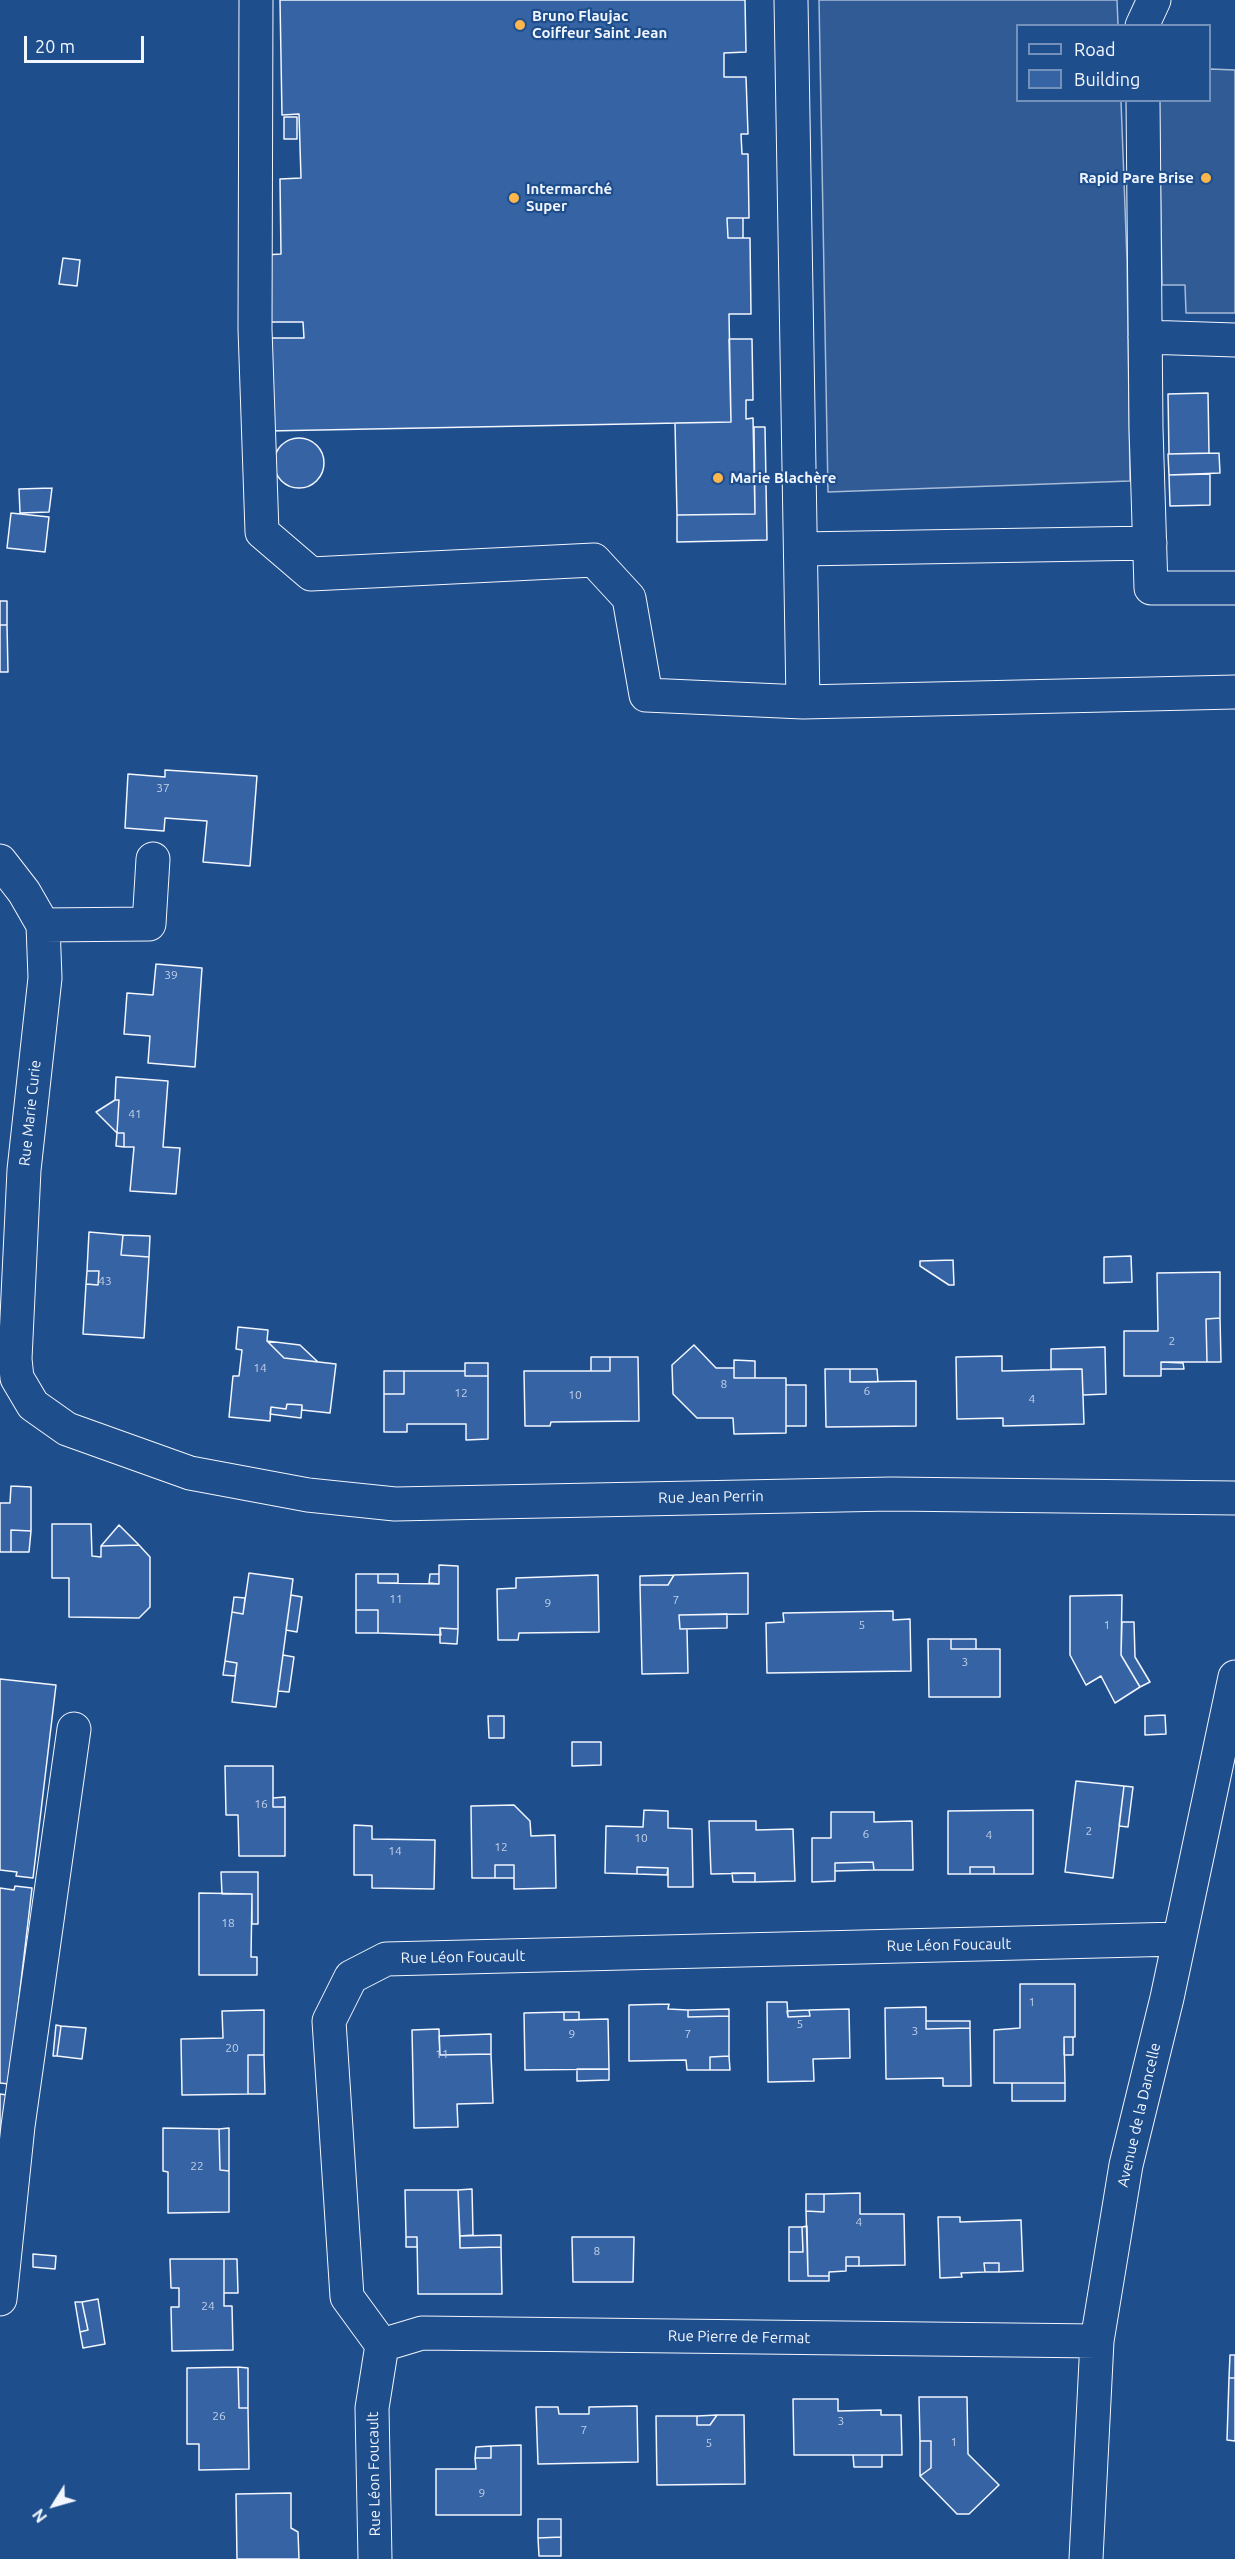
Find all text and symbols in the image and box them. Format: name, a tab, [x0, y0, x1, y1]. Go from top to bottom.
place label: Bruno Flaujac Coiffeur Saint Jean	[532, 7, 667, 42]
marker: Bruno Flaujac Coiffeur Saint Jean	[513, 18, 527, 32]
scale bar	[27, 24, 147, 62]
legend	[1016, 24, 1211, 102]
text: 20 m	[35, 36, 75, 56]
text: Road	[1074, 39, 1116, 59]
text: Building	[1074, 69, 1140, 89]
place label: Rapid Pare Brise	[1079, 169, 1194, 187]
marker: Rapid Pare Brise	[1199, 171, 1213, 185]
place label: Intermarché Super	[526, 180, 612, 215]
marker: Intermarché Super	[507, 191, 521, 205]
place label: Marie Blachère	[730, 469, 836, 487]
marker: Marie Blachère	[711, 471, 725, 485]
house number: 37	[156, 781, 170, 795]
house number: 39	[164, 968, 178, 982]
street label: Rue Marie Curie	[15, 1059, 45, 1167]
house number: 41	[128, 1107, 142, 1121]
house number: 43	[98, 1274, 112, 1288]
house number: 2	[1169, 1334, 1175, 1348]
house number: 14	[253, 1361, 267, 1375]
house number: 8	[721, 1377, 727, 1391]
house number: 6	[864, 1384, 870, 1398]
house number: 12	[454, 1386, 468, 1400]
house number: 10	[568, 1388, 582, 1402]
house number: 4	[1029, 1392, 1035, 1406]
street label: Rue Jean Perrin	[658, 1487, 764, 1507]
house number: 11	[389, 1592, 403, 1606]
house number: 7	[673, 1593, 679, 1607]
house number: 9	[545, 1596, 551, 1610]
house number: 5	[859, 1618, 865, 1632]
house number: 1	[1104, 1618, 1110, 1632]
house number: 3	[962, 1655, 968, 1669]
house number: 16	[254, 1797, 268, 1811]
house number: 2	[1086, 1824, 1092, 1838]
house number: 6	[863, 1827, 869, 1841]
house number: 4	[986, 1828, 992, 1842]
house number: 10	[634, 1831, 648, 1845]
house number: 12	[494, 1840, 508, 1854]
house number: 14	[388, 1844, 402, 1858]
house number: 18	[221, 1916, 235, 1930]
street label: Rue Léon Foucault	[887, 1935, 1011, 1955]
street label: Rue Léon Foucault	[401, 1947, 525, 1967]
house number: 1	[1029, 1995, 1035, 2009]
house number: 5	[797, 2017, 803, 2031]
house number: 3	[912, 2024, 918, 2038]
house number: 9	[569, 2027, 575, 2041]
house number: 7	[685, 2027, 691, 2041]
house number: 20	[225, 2041, 239, 2055]
street label: Avenue de la Dancelle	[1114, 2041, 1164, 2189]
house number: 11	[435, 2047, 449, 2061]
house number: 22	[190, 2159, 204, 2173]
house number: 4	[856, 2215, 862, 2229]
house number: 8	[594, 2244, 600, 2258]
house number: 24	[201, 2299, 215, 2313]
street label: Rue Pierre de Fermat	[668, 2327, 810, 2347]
house number: 26	[212, 2409, 226, 2423]
street label: Rue Léon Foucault	[364, 2412, 384, 2536]
house number: 3	[838, 2414, 844, 2428]
house number: 7	[581, 2423, 587, 2437]
house number: 1	[951, 2435, 957, 2449]
house number: 5	[706, 2436, 712, 2450]
north arrow	[24, 2475, 84, 2535]
house number: 9	[479, 2486, 485, 2500]
text: N	[29, 2506, 50, 2526]

